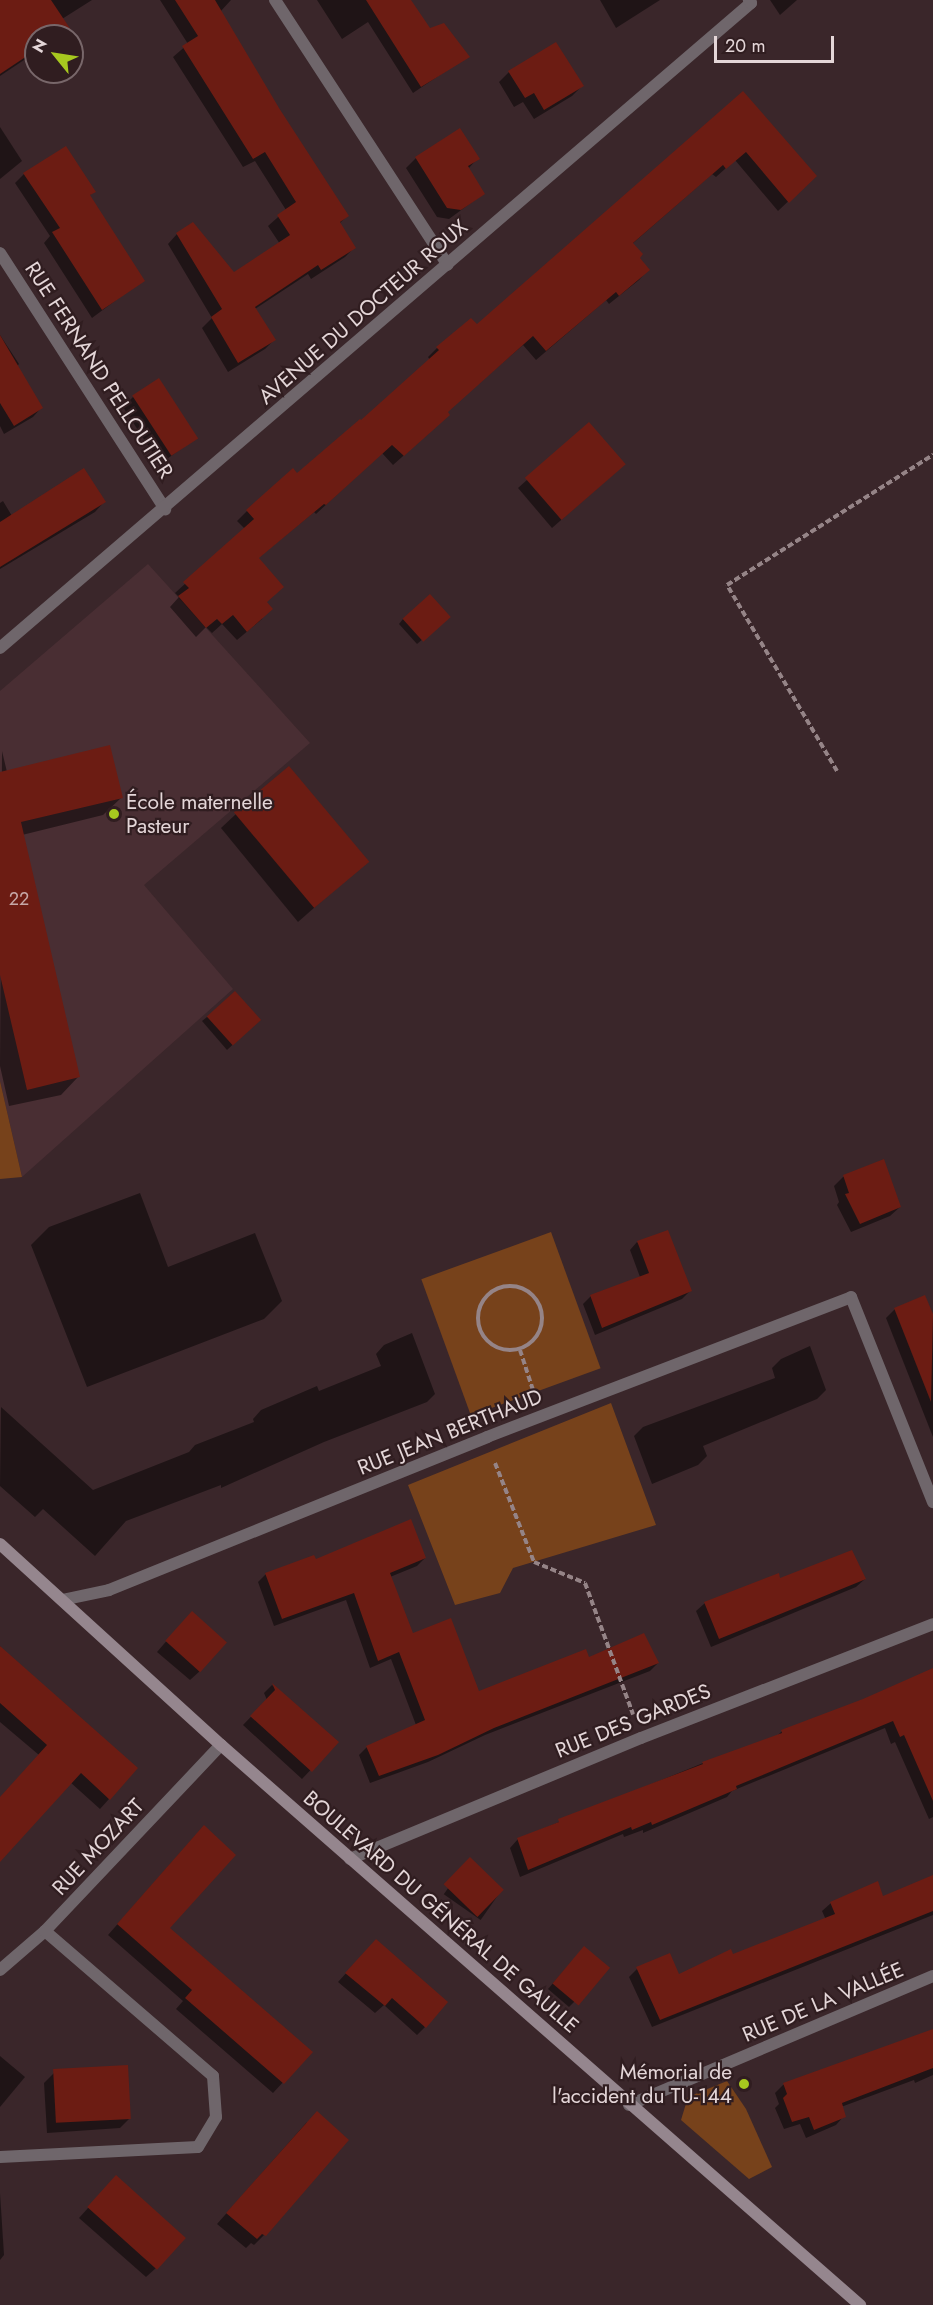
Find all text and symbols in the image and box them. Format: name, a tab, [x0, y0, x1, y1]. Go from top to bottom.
north arrow	[24, 24, 84, 84]
scale bar	[717, 24, 837, 62]
text: 20 m	[725, 33, 765, 59]
text: N	[27, 34, 53, 57]
street label: AVENUE DU DOCTEUR ROUX	[253, 214, 473, 410]
street label: RUE FERNAND PELLOUTIER	[20, 257, 178, 483]
place label: École maternelle Pasteur	[126, 789, 273, 839]
marker: École maternelle Pasteur	[107, 807, 121, 821]
house number: 22	[9, 888, 29, 910]
street label: RUE JEAN BERTHAUD	[354, 1383, 546, 1481]
street label: RUE DES GARDES	[552, 1678, 714, 1764]
street label: BOULEVARD DU GÉNÉRAL DE GAULLE	[298, 1786, 584, 2038]
street label: RUE MOZART	[47, 1794, 149, 1900]
street label: RUE DE LA VALLÉE	[739, 1957, 907, 2047]
place label: Mémorial de l'accident du TU-144	[552, 2059, 732, 2109]
marker: Mémorial de l'accident du TU-144	[737, 2077, 751, 2091]

